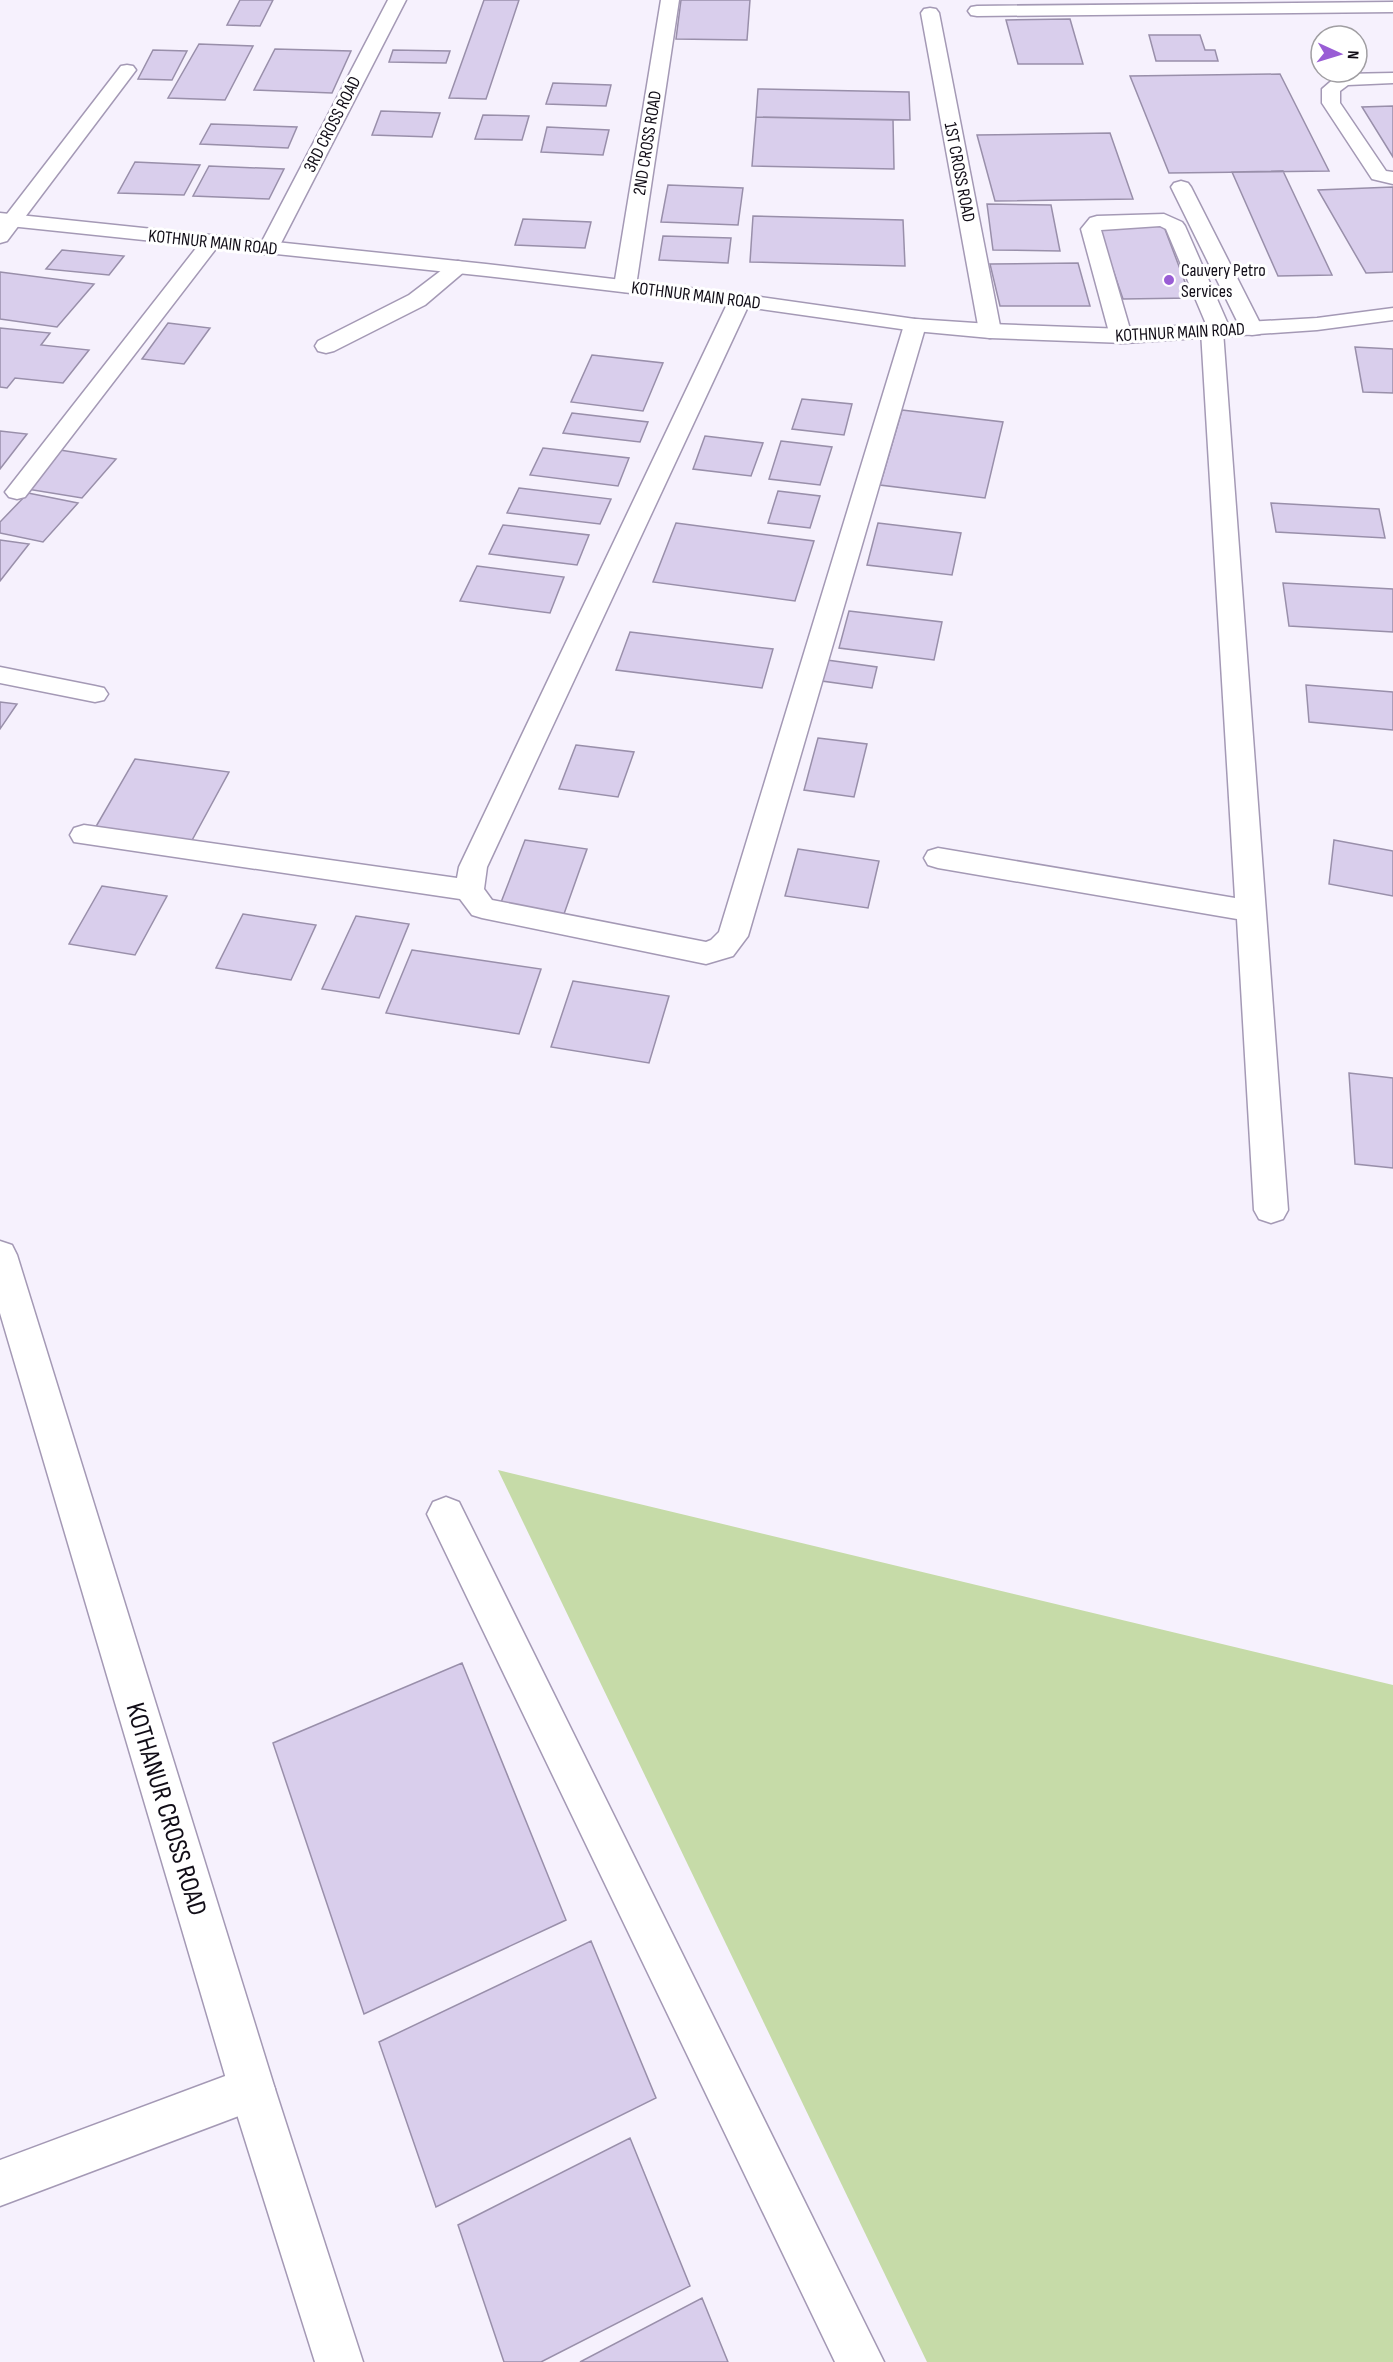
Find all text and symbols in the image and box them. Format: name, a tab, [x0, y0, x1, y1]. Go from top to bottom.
north arrow	[1309, 24, 1369, 84]
text: N	[1343, 50, 1362, 60]
street label: 3RD CROSS ROAD	[299, 73, 366, 176]
street label: 2ND CROSS ROAD	[629, 89, 666, 197]
street label: 1ST CROSS ROAD	[940, 120, 979, 224]
street label: KOTHNUR MAIN ROAD	[147, 225, 279, 260]
place label: Cauvery Petro Services	[1181, 260, 1266, 302]
marker: Cauvery Petro Services	[1162, 273, 1176, 287]
street label: KOTHNUR MAIN ROAD	[630, 277, 762, 314]
street label: KOTHNUR MAIN ROAD	[1115, 319, 1245, 346]
street label: KOTHANUR CROSS ROAD	[118, 1699, 214, 1919]

